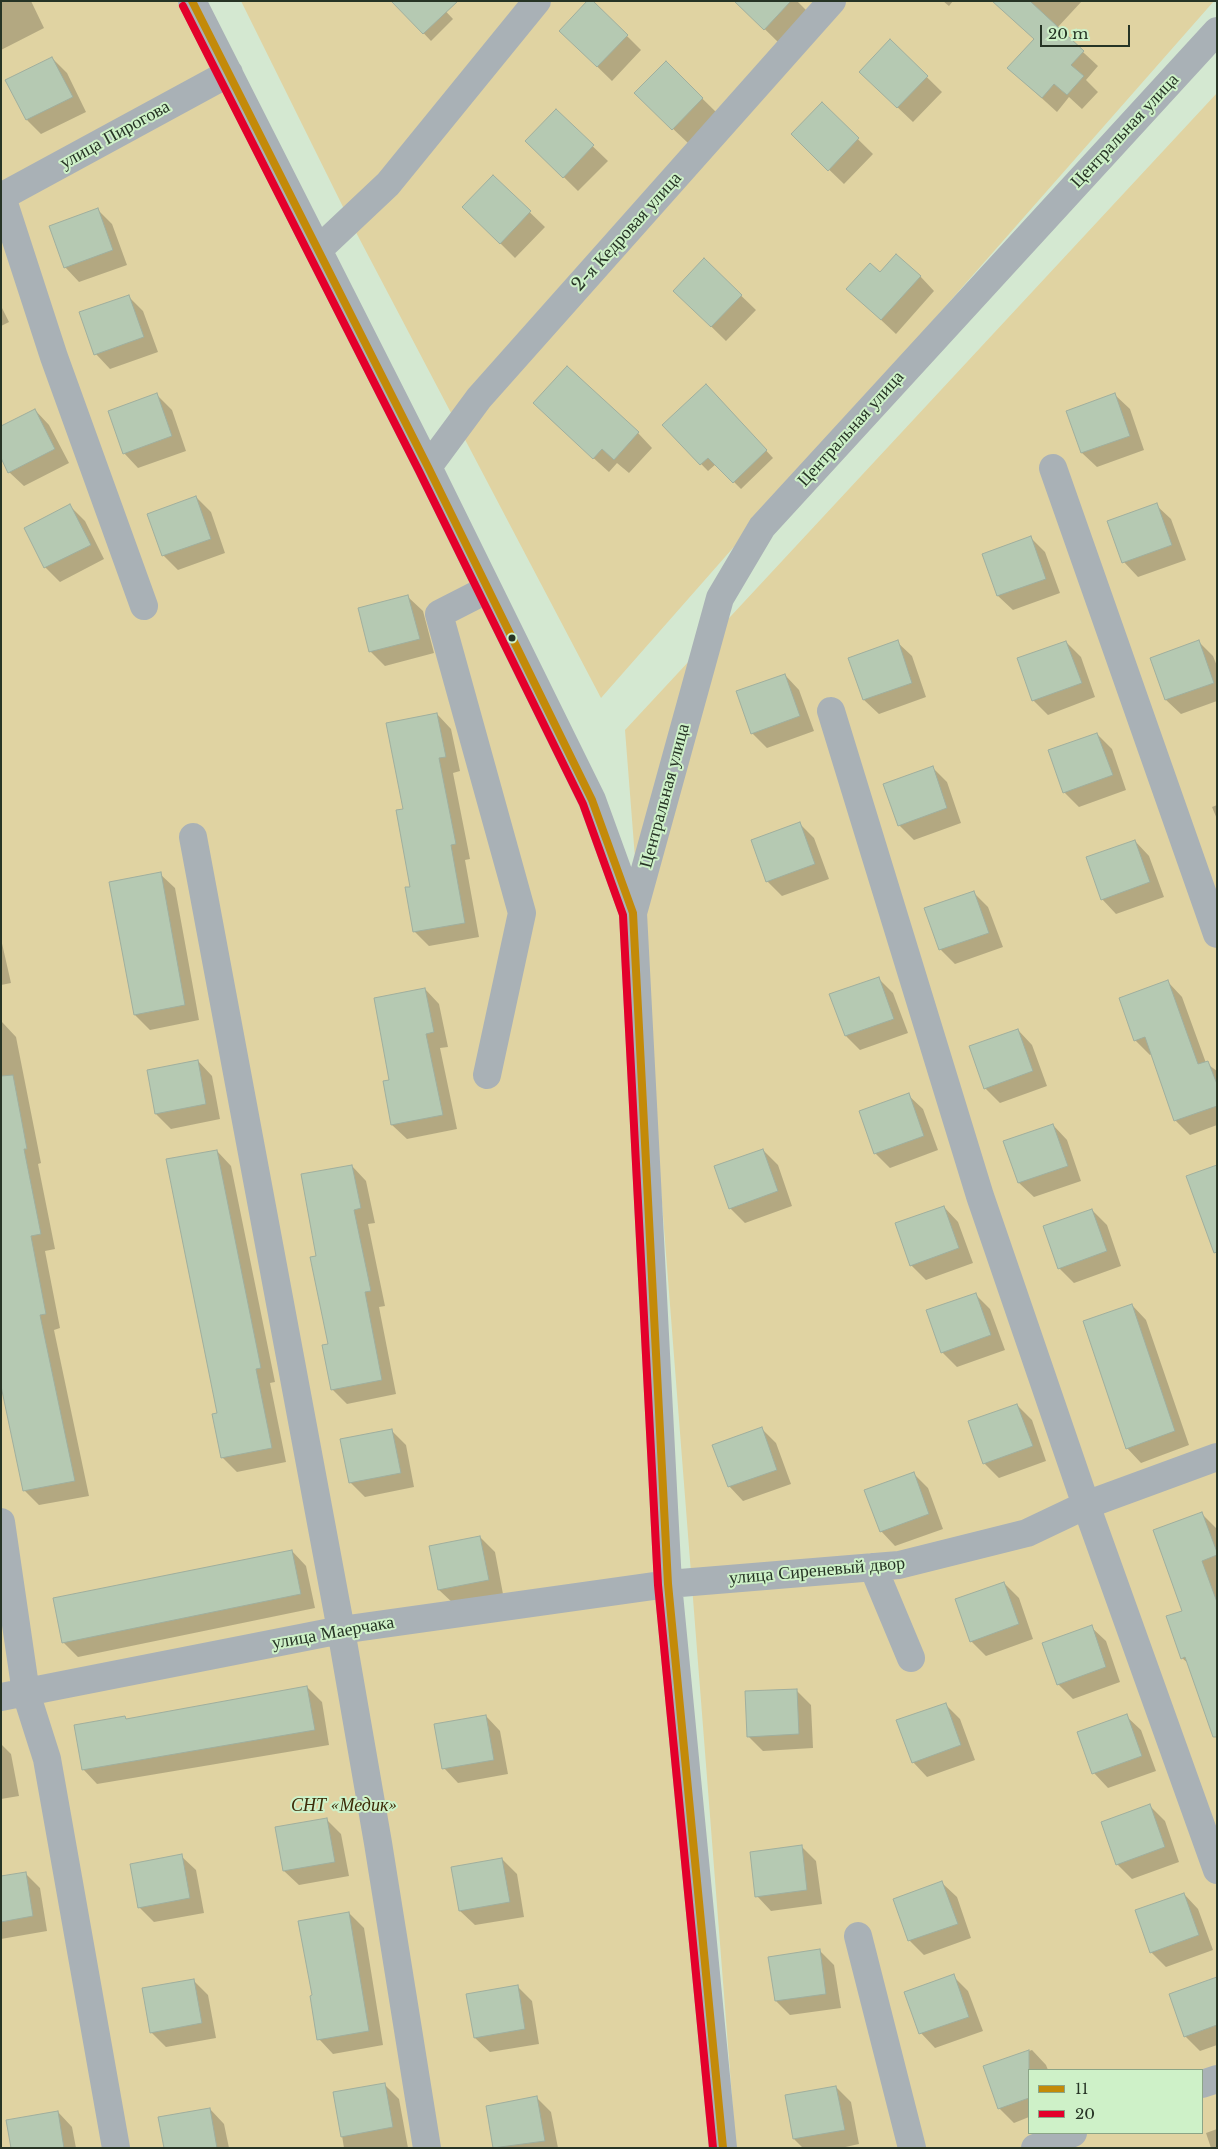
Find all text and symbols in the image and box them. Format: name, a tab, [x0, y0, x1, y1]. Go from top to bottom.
scale bar	[1043, 15, 1133, 47]
text: 20 m	[1048, 24, 1088, 43]
street label: Центральная улица	[1066, 69, 1184, 193]
street label: улица Пирогова	[56, 96, 174, 174]
street label: 2-я Кедровая улица	[568, 168, 686, 296]
street label: Центральная улица	[793, 367, 909, 491]
unlabelled marker	[507, 633, 517, 643]
street label: Центральная улица	[635, 721, 695, 871]
street label: улица Сиреневый двор	[728, 1553, 906, 1589]
street label: улица Маерчака	[270, 1612, 396, 1654]
park label: СНТ «Медик»	[291, 1795, 397, 1817]
legend	[1028, 2069, 1203, 2134]
text: 11	[1075, 2079, 1088, 2098]
text: 20	[1075, 2104, 1095, 2123]

